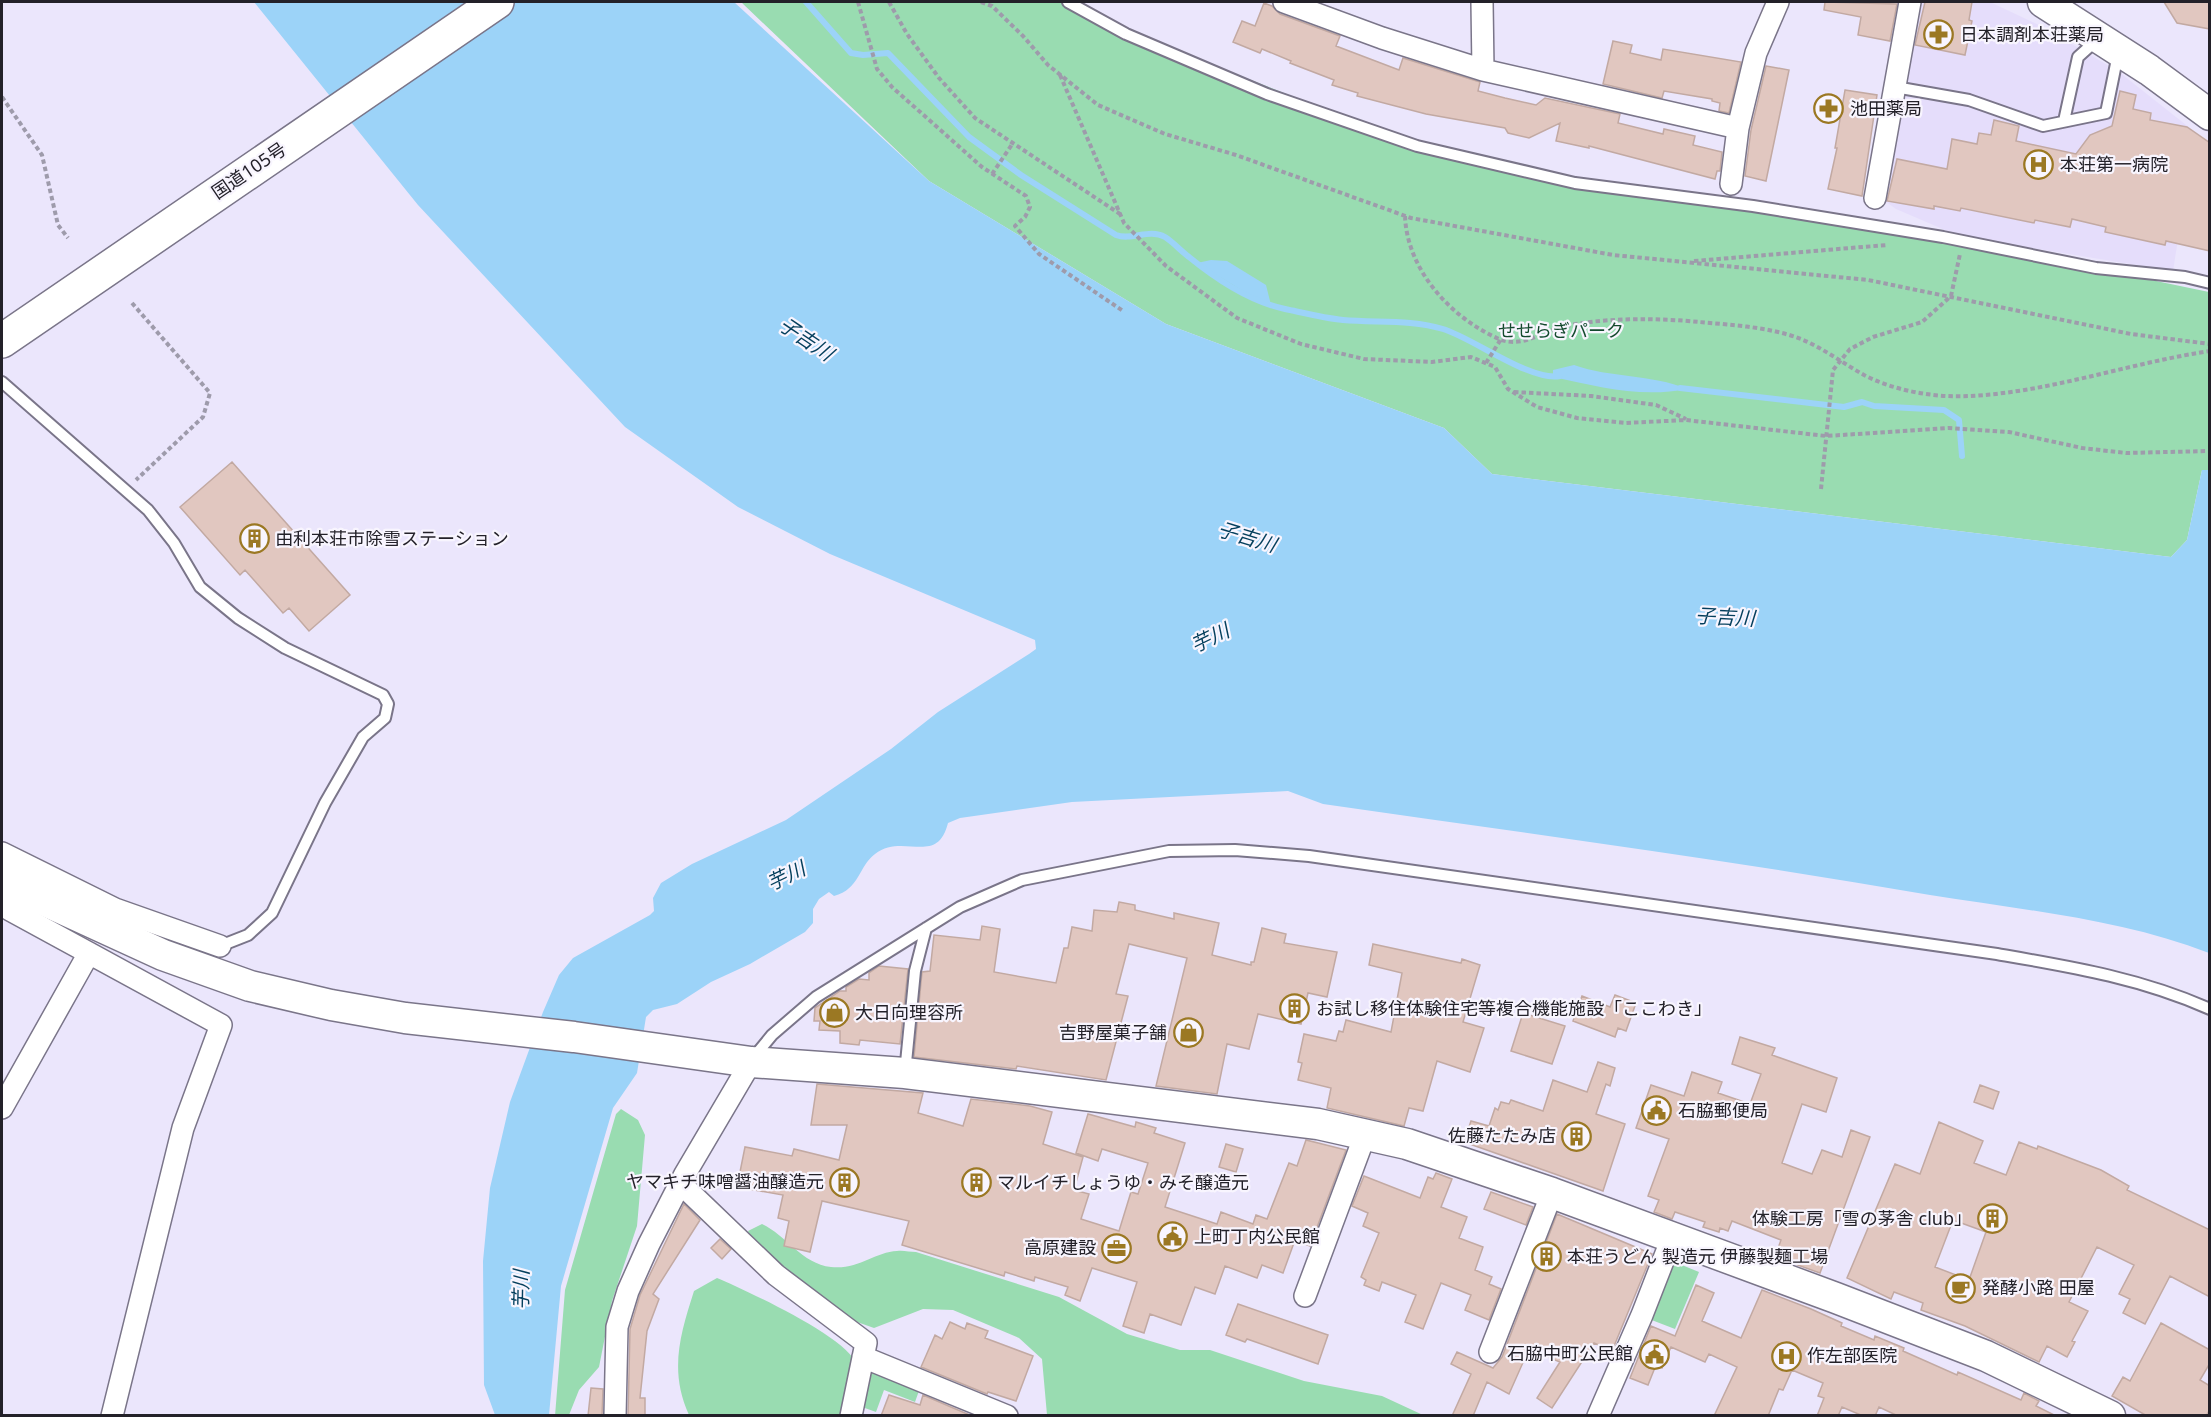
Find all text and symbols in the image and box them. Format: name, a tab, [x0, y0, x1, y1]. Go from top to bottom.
pharmacy icon: 日本調剤本荘薬局	[1923, 19, 1955, 51]
place label: 日本調剤本荘薬局	[1960, 22, 2104, 46]
pharmacy icon: 池田薬局	[1813, 93, 1845, 125]
place label: 池田薬局	[1850, 96, 1922, 120]
street label: 国道105号	[207, 136, 290, 204]
hospital icon: 本荘第一病院	[2023, 149, 2055, 181]
place label: 本荘第一病院	[2060, 152, 2168, 176]
water label: 子吉川	[774, 311, 840, 368]
park label: せせらぎパーク	[1498, 318, 1624, 342]
water label: 子吉川	[1215, 515, 1282, 559]
building icon: 由利本荘市除雪ステーション	[238, 523, 270, 555]
place label: 由利本荘市除雪ステーション	[275, 526, 509, 550]
water label: 子吉川	[1694, 601, 1758, 632]
water label: 芋川	[1186, 616, 1235, 658]
water label: 芋川	[762, 854, 811, 896]
building icon: お試し移住体験住宅等複合機能施設「ここわき」	[1279, 993, 1311, 1025]
place label: お試し移住体験住宅等複合機能施設「ここわき」	[1316, 996, 1712, 1020]
shop icon: 大日向理容所	[818, 997, 850, 1029]
place label: 大日向理容所	[855, 1000, 963, 1024]
shop icon: 吉野屋菓子舗	[1172, 1017, 1204, 1049]
place label: 吉野屋菓子舗	[1059, 1020, 1167, 1044]
public building icon: 石脇郵便局	[1641, 1095, 1673, 1127]
place label: 石脇郵便局	[1678, 1098, 1768, 1122]
building icon: 佐藤たたみ店	[1561, 1120, 1593, 1152]
place label: 佐藤たたみ店	[1448, 1123, 1556, 1147]
building icon: ヤマキチ味噌醤油醸造元	[829, 1166, 861, 1198]
building icon: マルイチしょうゆ・みそ醸造元	[960, 1167, 992, 1199]
place label: ヤマキチ味噌醤油醸造元	[626, 1169, 824, 1193]
place label: マルイチしょうゆ・みそ醸造元	[997, 1170, 1249, 1194]
building icon: 体験工房「雪の茅舎 club」	[1977, 1203, 2009, 1235]
place label: 体験工房「雪の茅舎 club」	[1752, 1206, 1972, 1230]
public building icon: 上町丁内公民館	[1157, 1221, 1189, 1253]
place label: 上町丁内公民館	[1194, 1224, 1320, 1248]
office icon: 高原建設	[1101, 1232, 1133, 1264]
place label: 高原建設	[1024, 1235, 1096, 1259]
building icon: 本荘うどん 製造元 伊藤製麺工場	[1530, 1241, 1562, 1273]
place label: 本荘うどん 製造元 伊藤製麺工場	[1567, 1244, 1828, 1268]
water label: 芋川	[507, 1268, 534, 1310]
cafe icon: 発酵小路 田屋	[1945, 1272, 1977, 1304]
place label: 発酵小路 田屋	[1982, 1275, 2095, 1299]
public building icon: 石脇中町公民館	[1638, 1338, 1670, 1370]
hospital icon: 作左部医院	[1770, 1340, 1802, 1372]
place label: 石脇中町公民館	[1507, 1341, 1633, 1365]
place label: 作左部医院	[1807, 1343, 1897, 1367]

